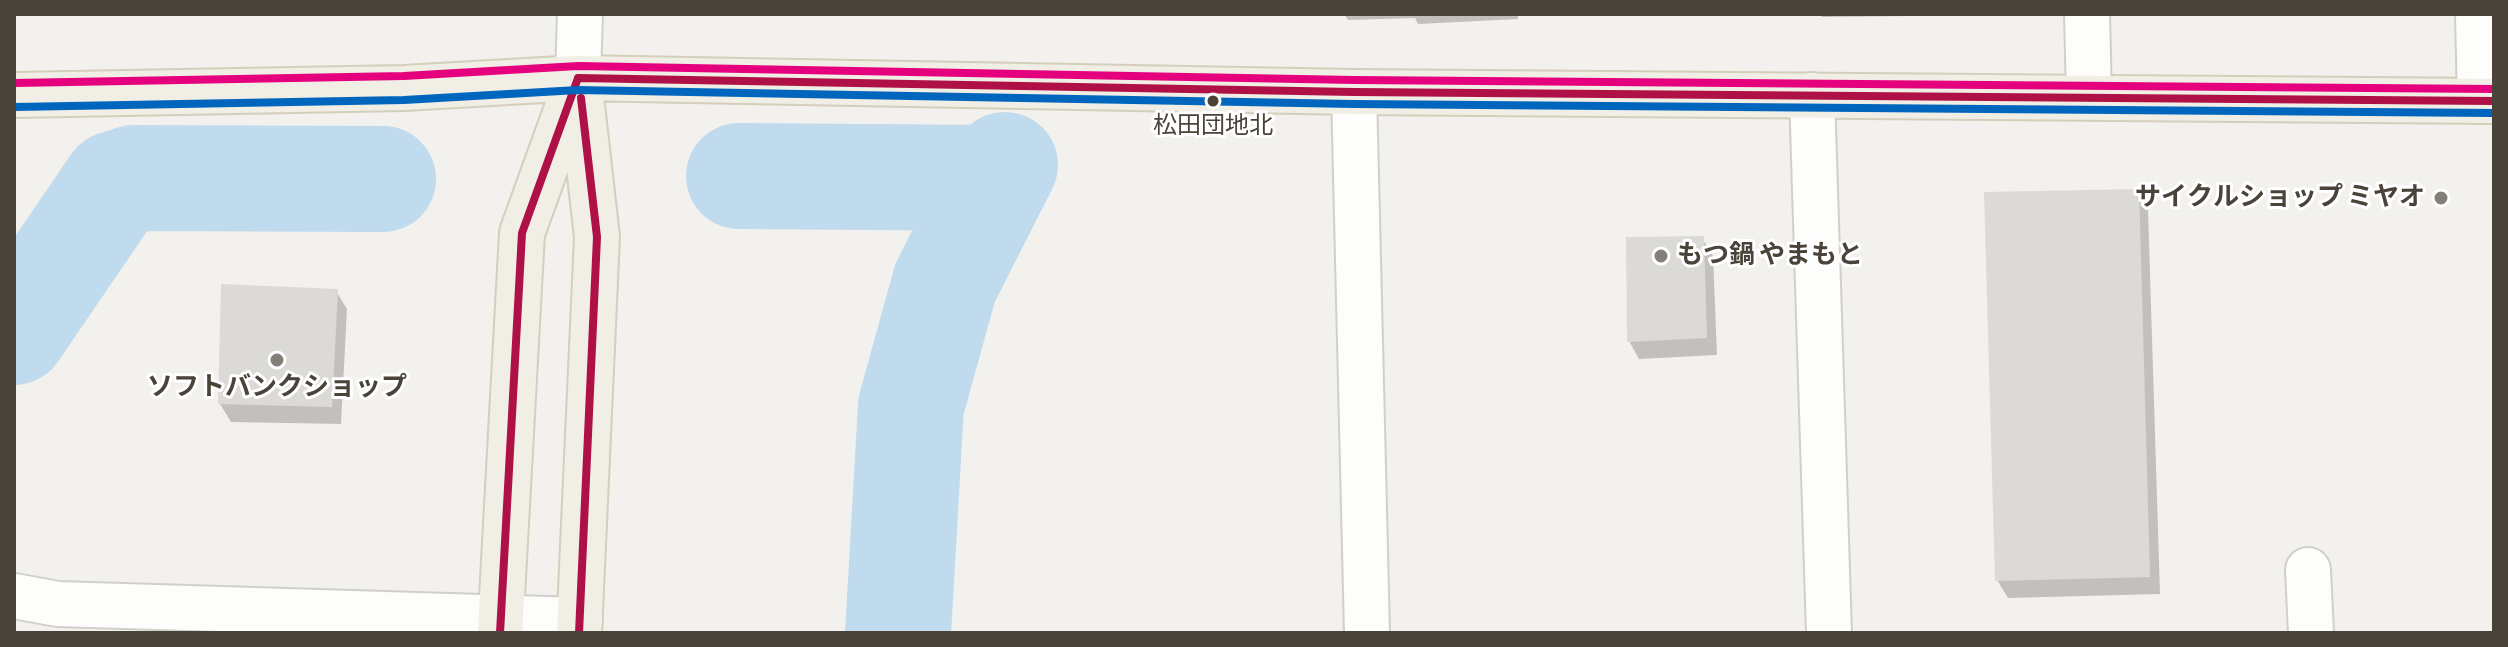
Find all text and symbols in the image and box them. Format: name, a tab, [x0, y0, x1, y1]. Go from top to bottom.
marker: 松田団地北	[1205, 93, 1221, 109]
place label: 松田団地北	[1153, 113, 1273, 141]
place label: サイクルショップ ミヤオ	[2135, 182, 2425, 214]
marker: サイクルショップ ミヤオ	[2432, 189, 2450, 207]
place label: もつ鍋 やまもと	[1677, 240, 1863, 272]
marker: もつ鍋 やまもと	[1652, 247, 1670, 265]
marker: ソフトバンクショップ	[268, 351, 286, 369]
place label: ソフトバンクショップ	[147, 372, 407, 404]

